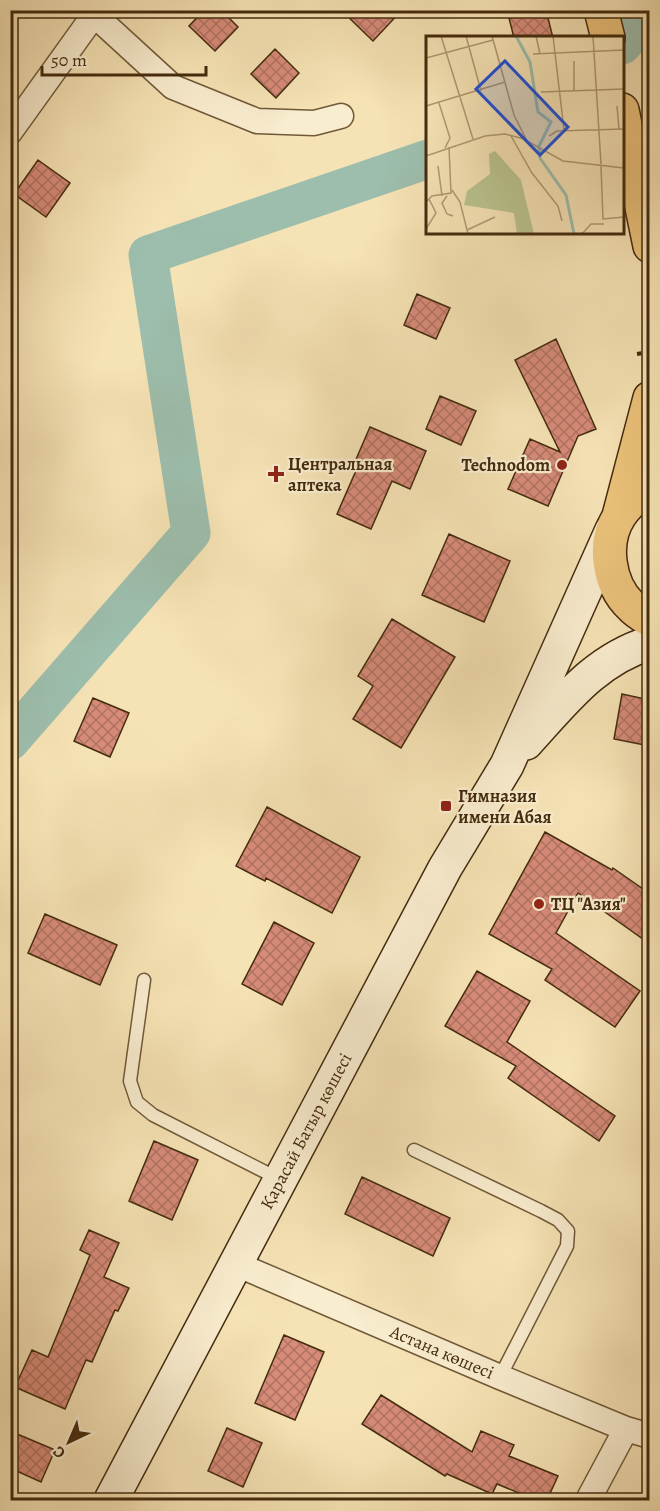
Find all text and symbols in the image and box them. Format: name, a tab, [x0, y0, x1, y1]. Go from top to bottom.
inset map	[426, 36, 624, 234]
scale bar	[42, 39, 206, 77]
text: 50 m	[51, 48, 87, 72]
place label: Центральная аптека	[288, 452, 392, 497]
place label: Technodom	[461, 453, 550, 477]
marker: Technodom	[555, 458, 569, 472]
marker: Центральная аптека	[269, 467, 283, 481]
place label: Гимназия имени Абая	[458, 784, 552, 829]
marker: Гимназия имени Абая	[439, 799, 453, 813]
place label: ТЦ "Азия"	[551, 892, 626, 916]
marker: ТЦ "Азия"	[532, 897, 546, 911]
street label: Қарасай Батыр көшесі	[255, 1049, 357, 1213]
street label: Астана көшесі	[385, 1319, 498, 1385]
north arrow	[39, 1412, 99, 1472]
text: С	[48, 1441, 70, 1463]

